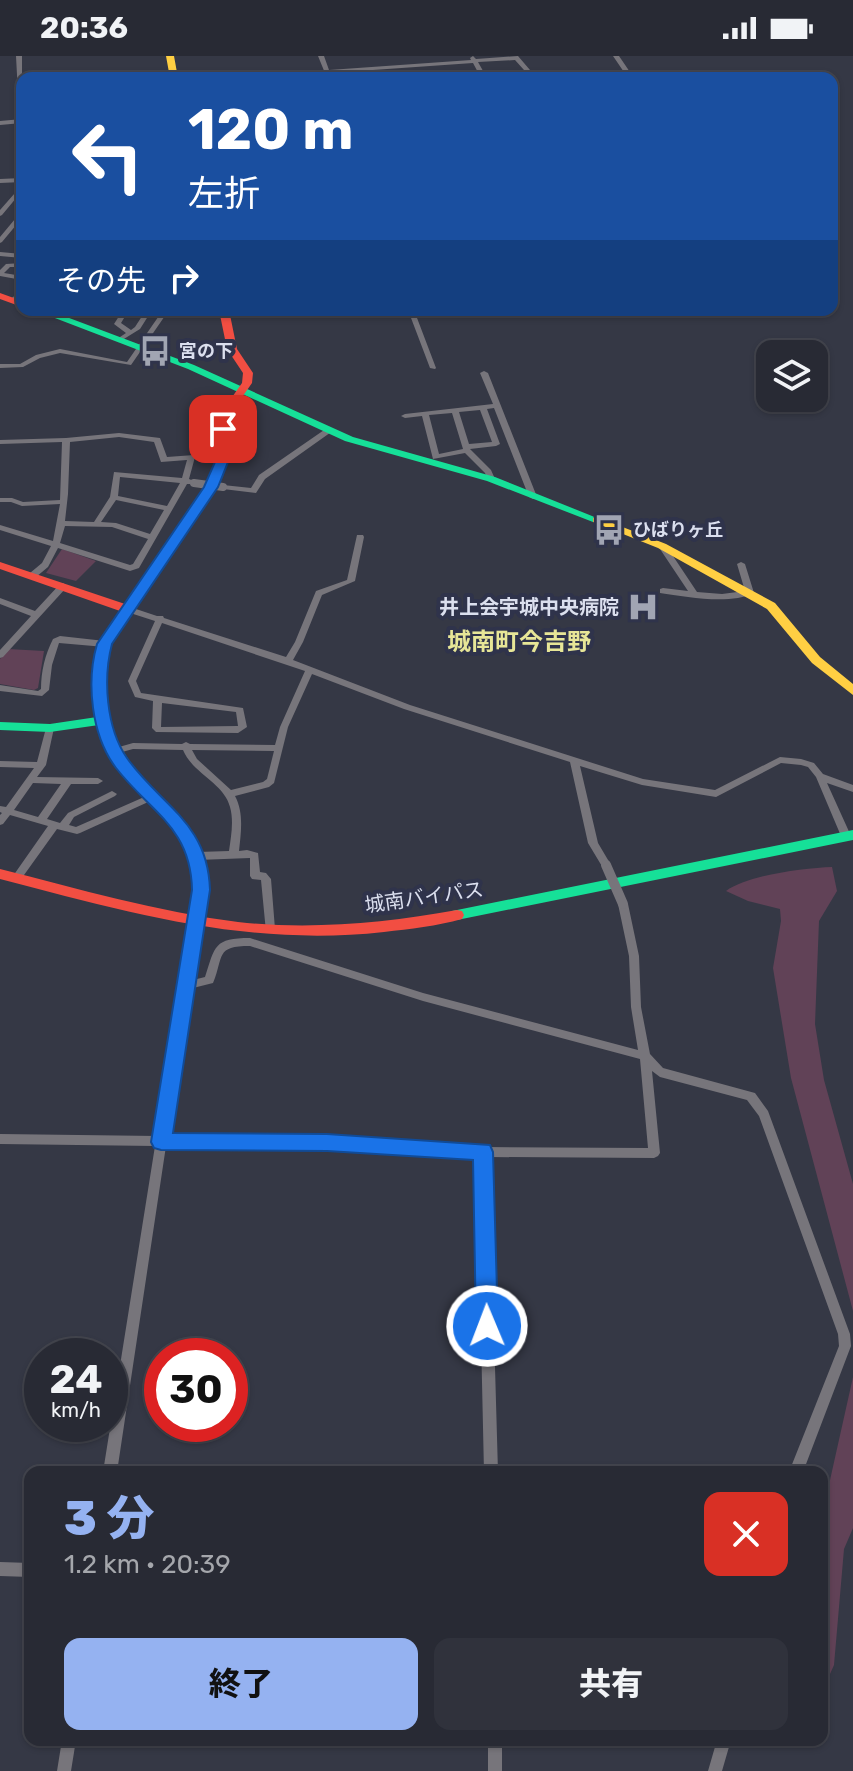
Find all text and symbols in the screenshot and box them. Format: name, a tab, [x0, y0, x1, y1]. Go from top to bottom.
text: 20:36	[40, 10, 128, 46]
text: 120 m	[188, 97, 354, 163]
icon: left	[56, 104, 160, 208]
text: 左折	[188, 172, 260, 215]
icon: right	[162, 256, 206, 300]
text: その先	[56, 263, 146, 299]
bus stop icon: 宮の下	[138, 334, 172, 368]
place label: 宮の下	[179, 340, 233, 362]
map controls	[756, 340, 828, 412]
button: layers	[756, 340, 828, 412]
pin	[189, 395, 257, 463]
icon: arrive	[201, 407, 245, 451]
bus stop icon: ひばりヶ丘	[592, 513, 626, 547]
place label: ひばりヶ丘	[633, 519, 723, 541]
hospital icon: 井上会宇城中央病院	[626, 590, 660, 624]
place label: 井上会宇城中央病院	[439, 595, 619, 619]
district label: 城南町今吉野	[447, 628, 591, 656]
street label: 城南バイパス	[363, 877, 485, 917]
position arrow	[445, 1284, 529, 1368]
speed limit sign: 30	[144, 1338, 248, 1442]
text: 24	[49, 1356, 103, 1403]
text: km/h	[51, 1398, 101, 1422]
text: 3 分	[64, 1490, 154, 1547]
button: close	[704, 1492, 788, 1576]
text: 1.2 km · 20:39	[64, 1549, 231, 1580]
button: 終了	[64, 1638, 418, 1730]
button: 共有	[434, 1638, 788, 1730]

